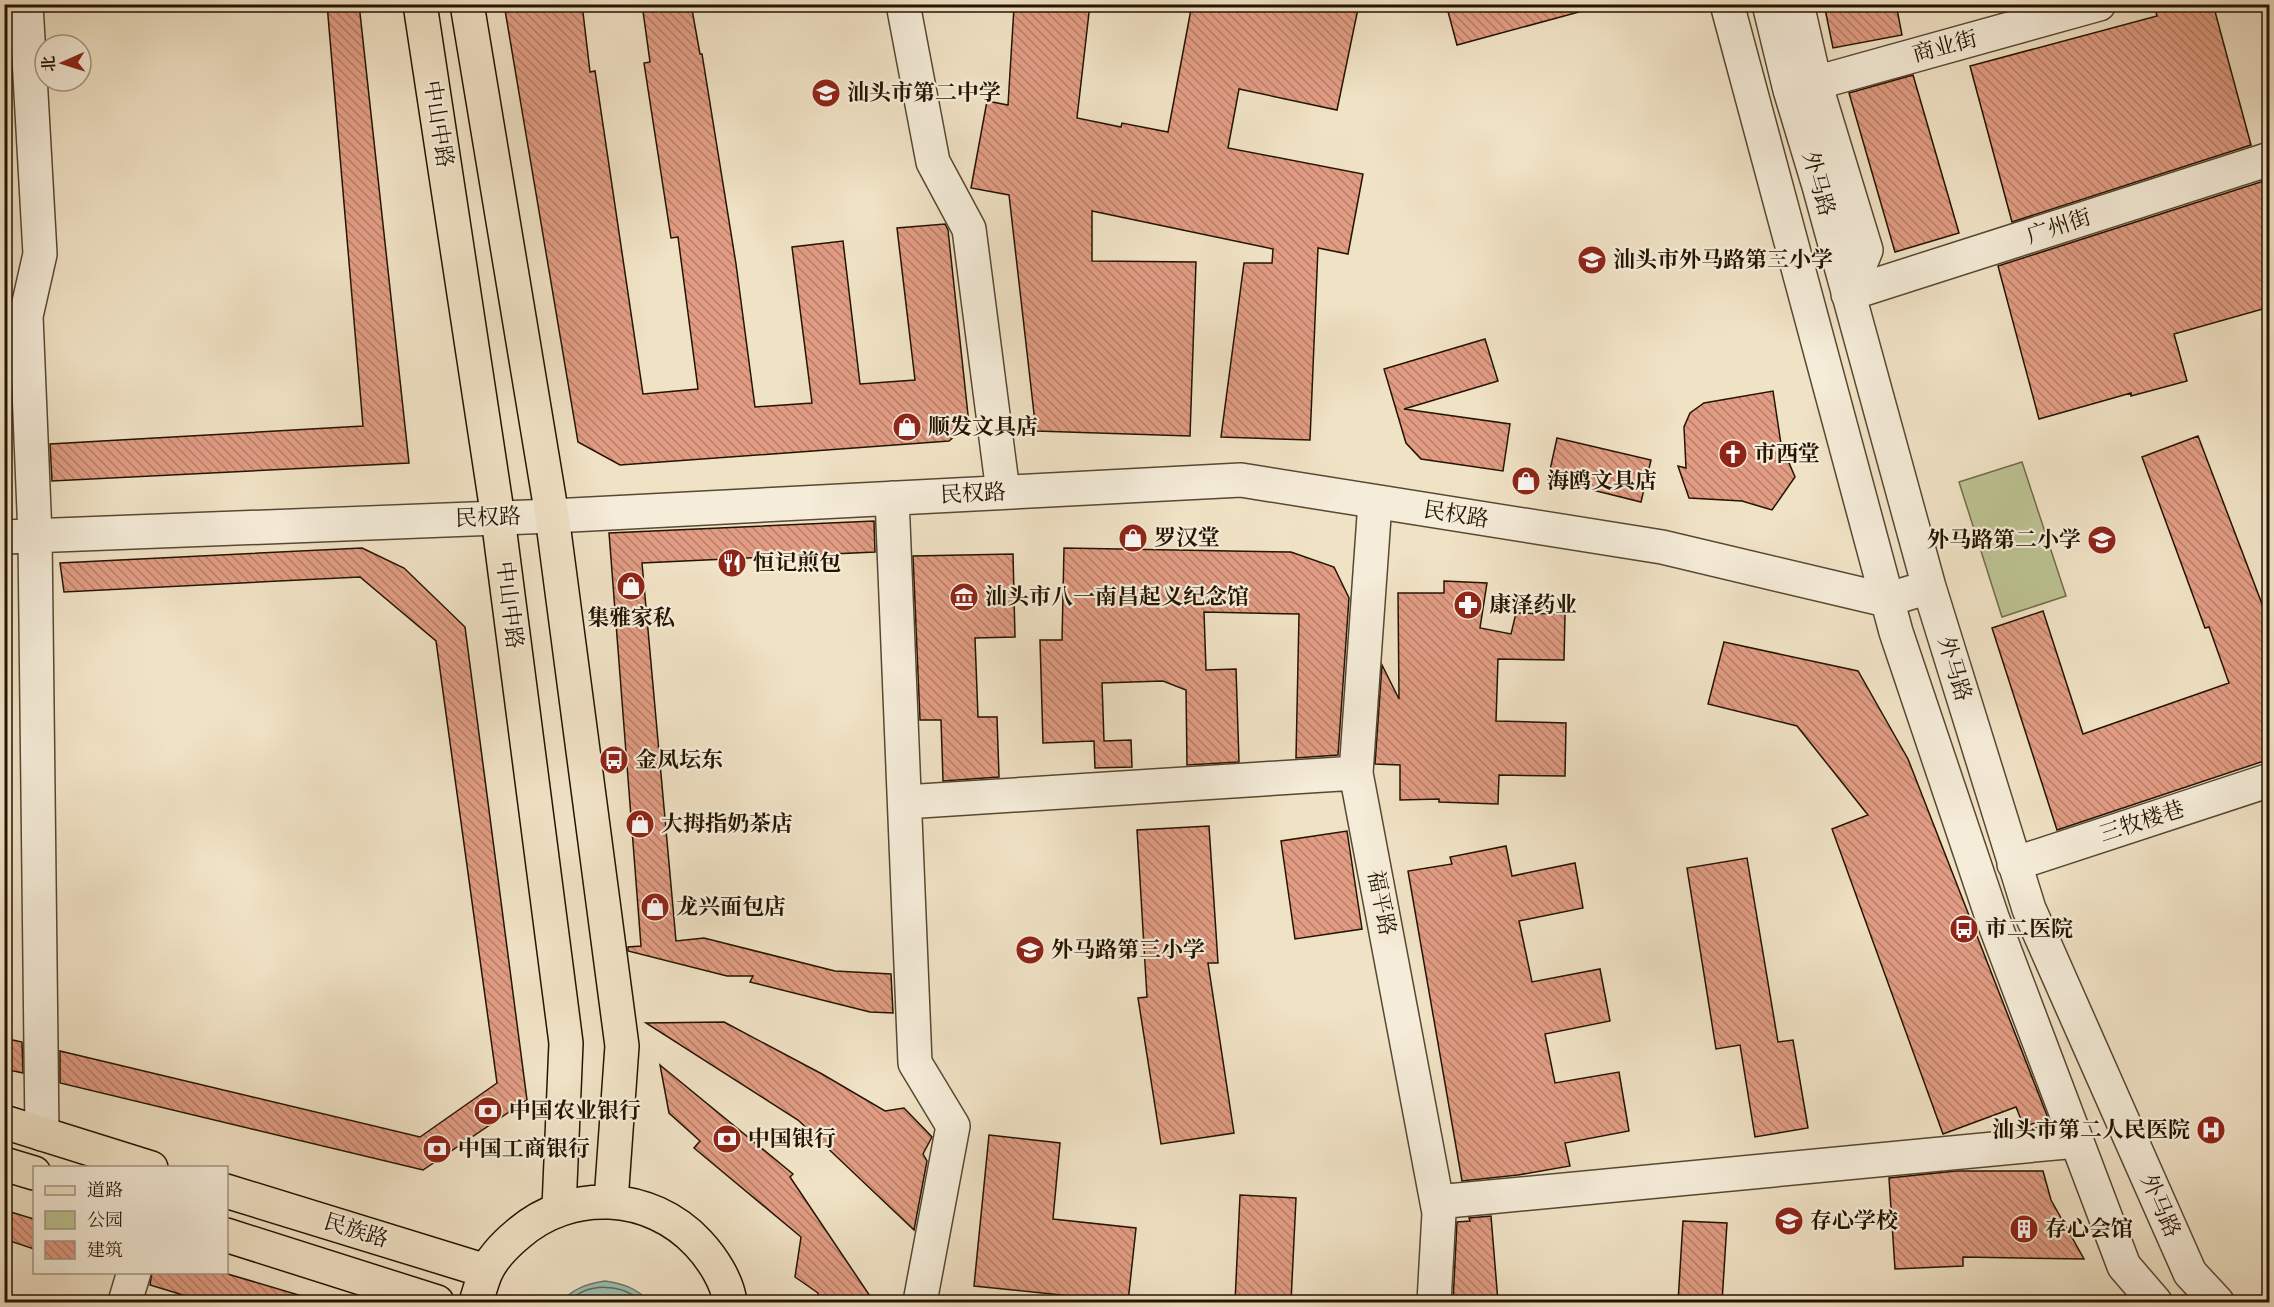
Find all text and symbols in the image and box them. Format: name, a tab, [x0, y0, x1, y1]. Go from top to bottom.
street label: 商业街	[1910, 25, 1980, 69]
north arrow	[33, 33, 93, 93]
text: 北	[39, 55, 59, 72]
school or university icon: 汕头市第二中学	[810, 77, 842, 109]
street label: 中山中路	[418, 78, 458, 170]
place label: 汕头市第二中学	[847, 80, 1001, 107]
street label: 外马路	[1796, 149, 1840, 219]
street label: 广州街	[2023, 204, 2095, 250]
school or university icon: 汕头市外马路第三小学	[1576, 244, 1608, 276]
place label: 汕头市外马路第三小学	[1613, 247, 1833, 274]
shop icon: 顺发文具店	[891, 411, 923, 443]
place label: 顺发文具店	[928, 414, 1038, 441]
church icon: 市西堂	[1717, 438, 1749, 470]
place label: 市西堂	[1754, 441, 1820, 468]
shop icon: 海鸥文具店	[1510, 465, 1542, 497]
place label: 海鸥文具店	[1547, 468, 1657, 495]
street label: 民权路	[939, 479, 1007, 509]
street label: 民权路	[1421, 497, 1491, 533]
street label: 民权路	[455, 503, 521, 533]
shop icon: 罗汉堂	[1117, 522, 1149, 554]
school or university icon: 外马路第二小学	[2086, 524, 2118, 556]
place label: 罗汉堂	[1154, 525, 1220, 552]
place label: 外马路第二小学	[1927, 527, 2081, 554]
restaurant icon: 恒记煎包	[716, 547, 748, 579]
place label: 恒记煎包	[753, 550, 841, 577]
street label: 中山中路	[490, 560, 528, 650]
shop icon: 集雅家私	[615, 570, 647, 602]
museum icon: 汕头市八一南昌起义纪念馆	[948, 581, 980, 613]
place label: 汕头市八一南昌起义纪念馆	[985, 584, 1249, 611]
pharmacy icon: 康泽药业	[1452, 589, 1484, 621]
place label: 康泽药业	[1489, 592, 1577, 619]
place label: 集雅家私	[587, 605, 675, 632]
street label: 外马路	[1931, 633, 1977, 705]
bus stop icon: 金凤坛东	[598, 744, 630, 776]
place label: 金凤坛东	[635, 747, 723, 774]
street label: 三牧楼巷	[2096, 796, 2188, 848]
shop icon: 大拇指奶茶店	[624, 808, 656, 840]
place label: 大拇指奶茶店	[661, 811, 793, 838]
street label: 福平路	[1361, 868, 1401, 938]
shop icon: 龙兴面包店	[639, 891, 671, 923]
place label: 龙兴面包店	[676, 894, 786, 921]
bus stop icon: 市二医院	[1948, 913, 1980, 945]
place label: 市二医院	[1985, 916, 2073, 943]
school or university icon: 外马路第三小学	[1014, 934, 1046, 966]
place label: 外马路第三小学	[1051, 937, 1205, 964]
bank icon: 中国农业银行	[472, 1095, 504, 1127]
place label: 中国农业银行	[509, 1098, 641, 1125]
hospital icon: 汕头市第二人民医院	[2195, 1114, 2227, 1146]
place label: 汕头市第二人民医院	[1992, 1117, 2190, 1144]
bank icon: 中国银行	[711, 1123, 743, 1155]
place label: 中国银行	[748, 1126, 836, 1153]
bank icon: 中国工商银行	[421, 1133, 453, 1165]
place label: 中国工商银行	[458, 1136, 590, 1163]
legend	[33, 1166, 228, 1274]
street label: 外马路	[2134, 1170, 2186, 1242]
text: 道路	[87, 1179, 123, 1202]
school or university icon: 存心学校	[1773, 1205, 1805, 1237]
street label: 民族路	[320, 1208, 392, 1254]
place label: 存心学校	[1810, 1208, 1898, 1235]
text: 公园	[87, 1209, 123, 1232]
building icon: 存心会馆	[2008, 1213, 2040, 1245]
place label: 存心会馆	[2045, 1216, 2133, 1243]
text: 建筑	[87, 1239, 123, 1262]

